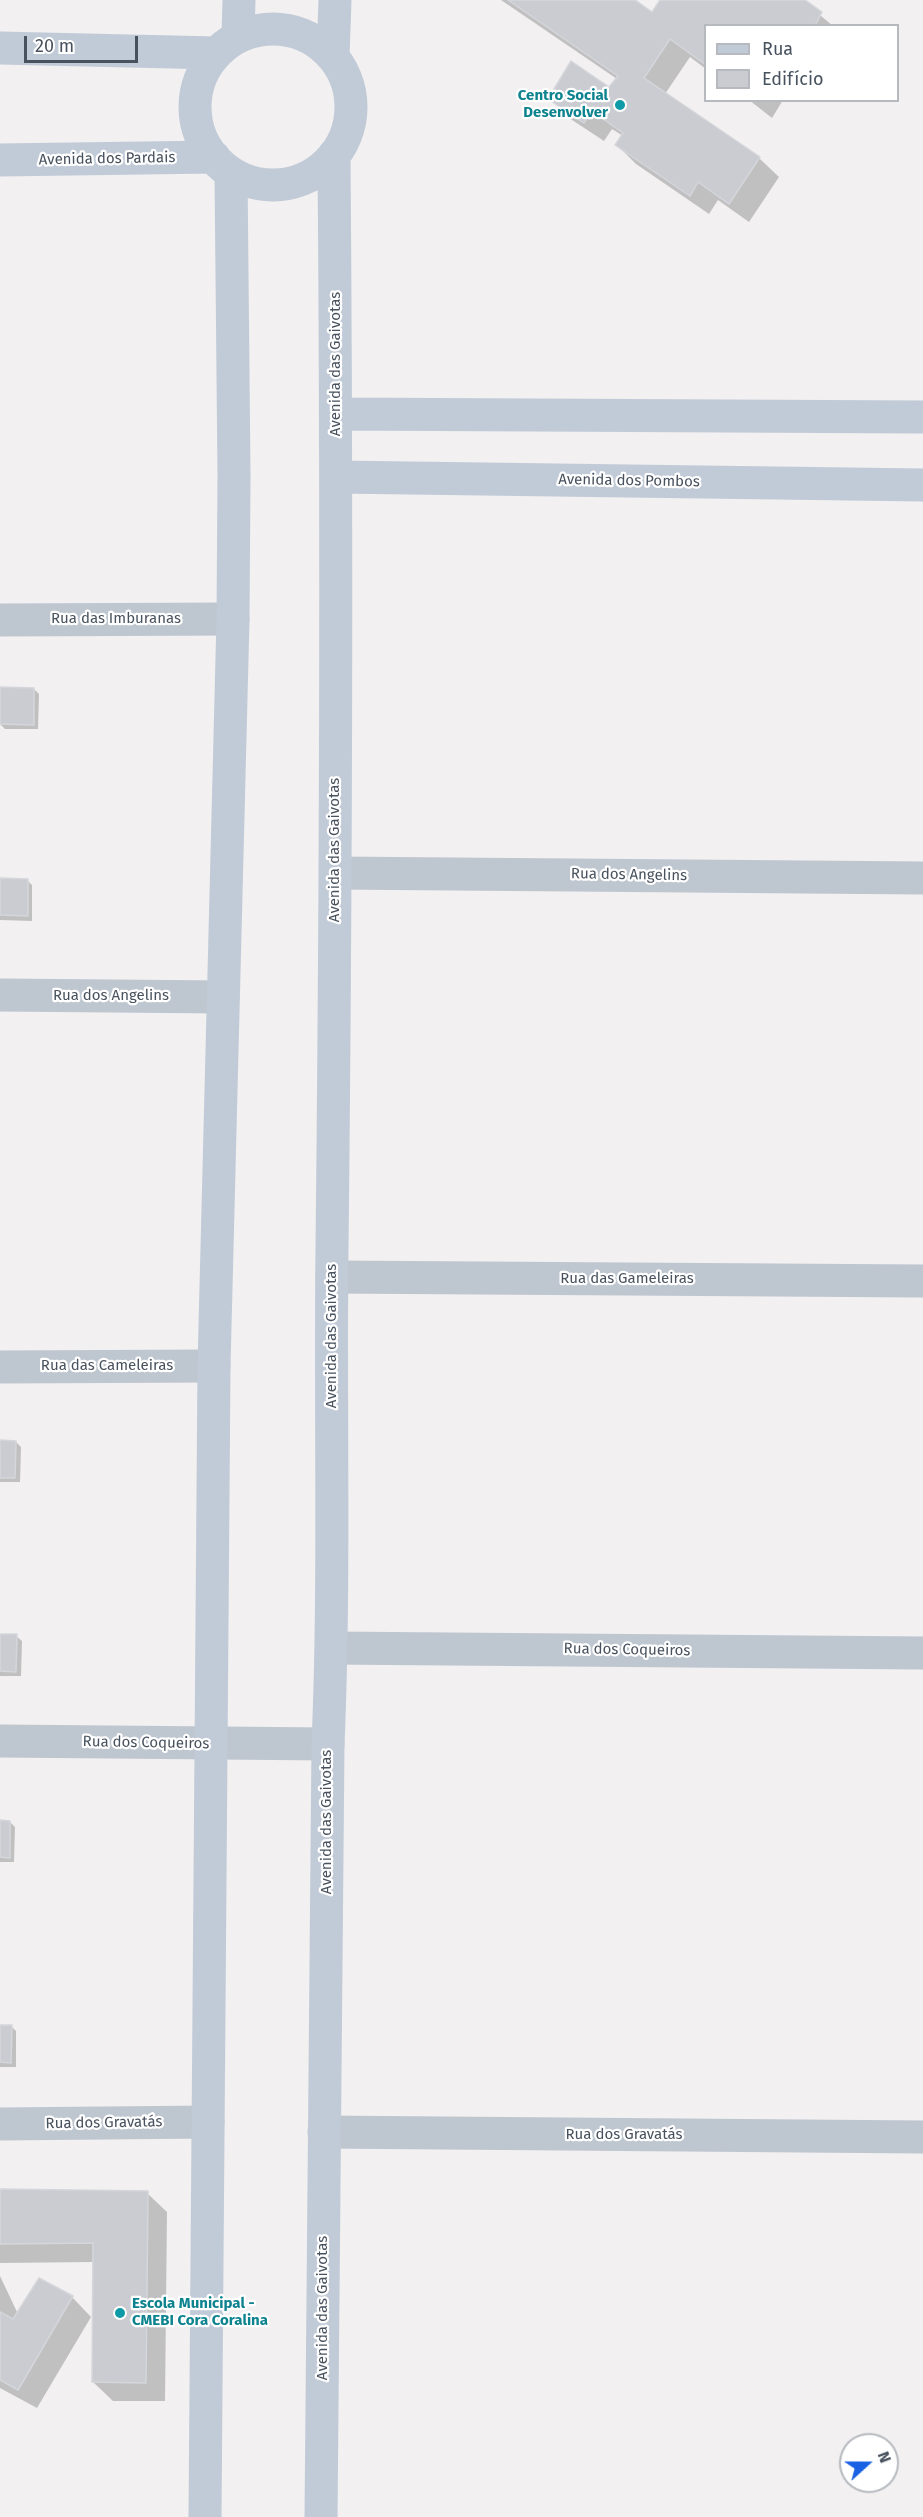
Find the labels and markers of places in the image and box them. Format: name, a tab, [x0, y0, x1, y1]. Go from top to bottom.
place label: Centro Social Desenvolver	[518, 87, 608, 122]
marker: Centro Social Desenvolver	[613, 98, 627, 112]
place label: Escola Municipal - CMEBI Cora Coralina	[132, 2295, 268, 2330]
marker: Escola Municipal - CMEBI Cora Coralina	[113, 2306, 127, 2320]

